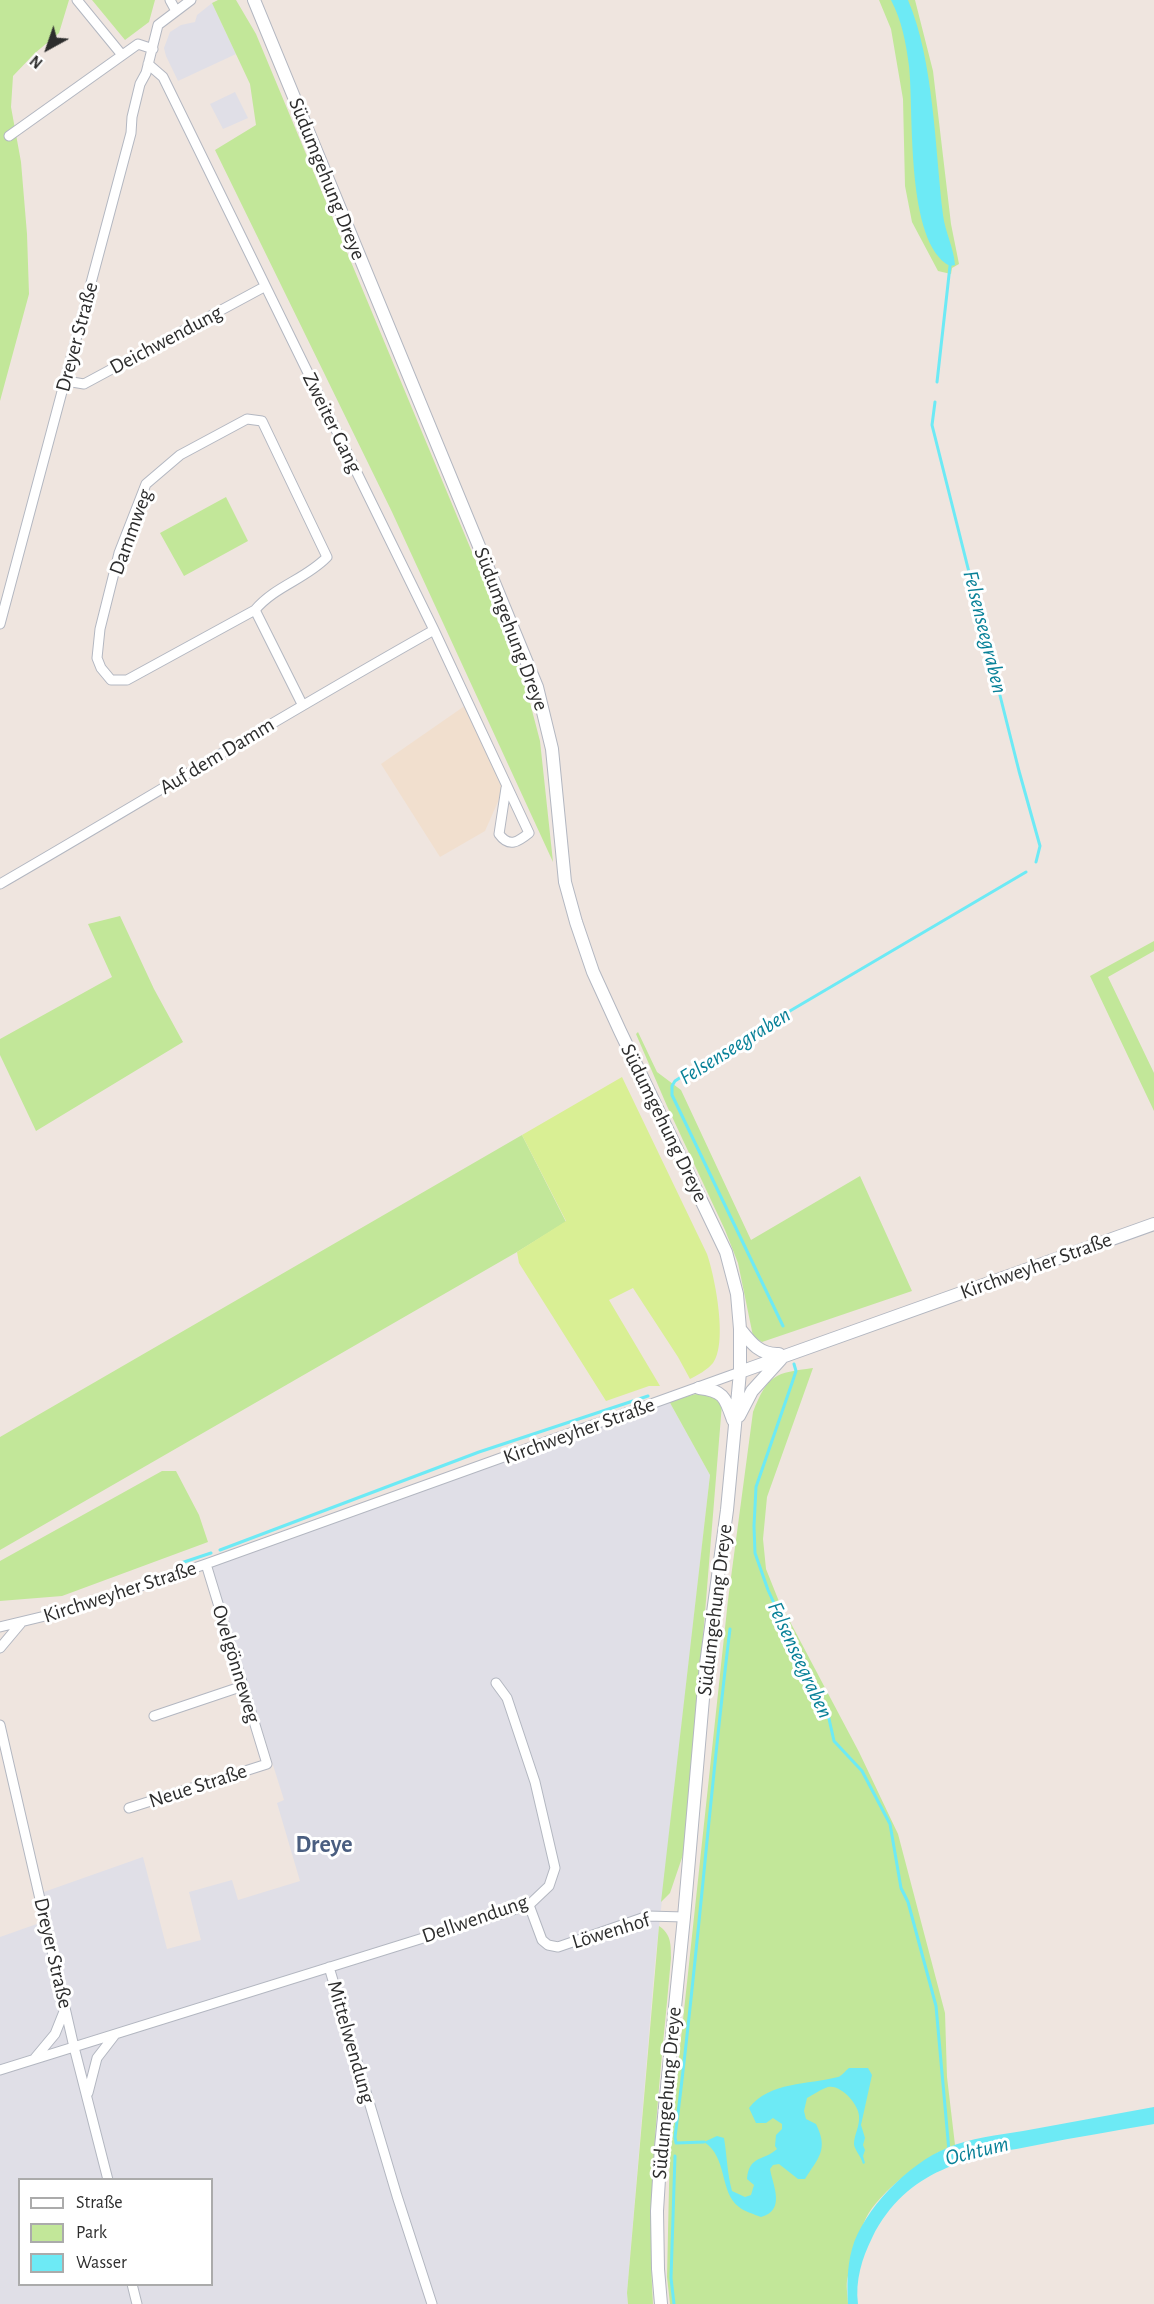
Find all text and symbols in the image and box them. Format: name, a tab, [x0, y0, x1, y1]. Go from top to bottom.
north arrow	[18, 18, 78, 78]
text: N	[27, 52, 46, 71]
street label: Südumgehung Dreye	[283, 94, 371, 264]
street label: Dreyer Straße	[50, 279, 104, 395]
street label: Deichwendung	[105, 300, 227, 380]
street label: Zweiter Gang	[297, 369, 367, 477]
street label: Dammweg	[104, 486, 158, 578]
street label: Südumgehung Dreye	[468, 544, 554, 714]
water label: Felsenseegraben	[957, 568, 1013, 696]
street label: Auf dem Damm	[155, 712, 279, 800]
water label: Felsenseegraben	[675, 1001, 795, 1091]
street label: Südumgehung Dreye	[615, 1040, 713, 1206]
street label: Kirchweyher Straße	[957, 1227, 1115, 1305]
street label: Kirchweyher Straße	[500, 1392, 658, 1470]
street label: Südumgehung Dreye	[692, 1523, 738, 1697]
street label: Kirchweyher Straße	[40, 1555, 200, 1629]
water label: Felsenseegraben	[761, 1597, 839, 1723]
street label: Ovelgönneweg	[206, 1602, 266, 1726]
street label: Neue Straße	[146, 1758, 250, 1814]
district label: Dreye	[295, 1831, 353, 1859]
street label: Dellwendung	[419, 1889, 531, 1949]
street label: Dreyer Straße	[28, 1895, 78, 2011]
street label: Löwenhof	[569, 1907, 653, 1955]
street label: Mittelwendung	[321, 1978, 381, 2106]
street label: Südumgehung Dreye	[647, 2006, 687, 2180]
water label: Ochtum	[942, 2130, 1012, 2172]
legend	[18, 2178, 213, 2286]
text: Straße	[76, 2194, 122, 2212]
text: Park	[76, 2224, 107, 2242]
text: Wasser	[76, 2254, 127, 2272]

